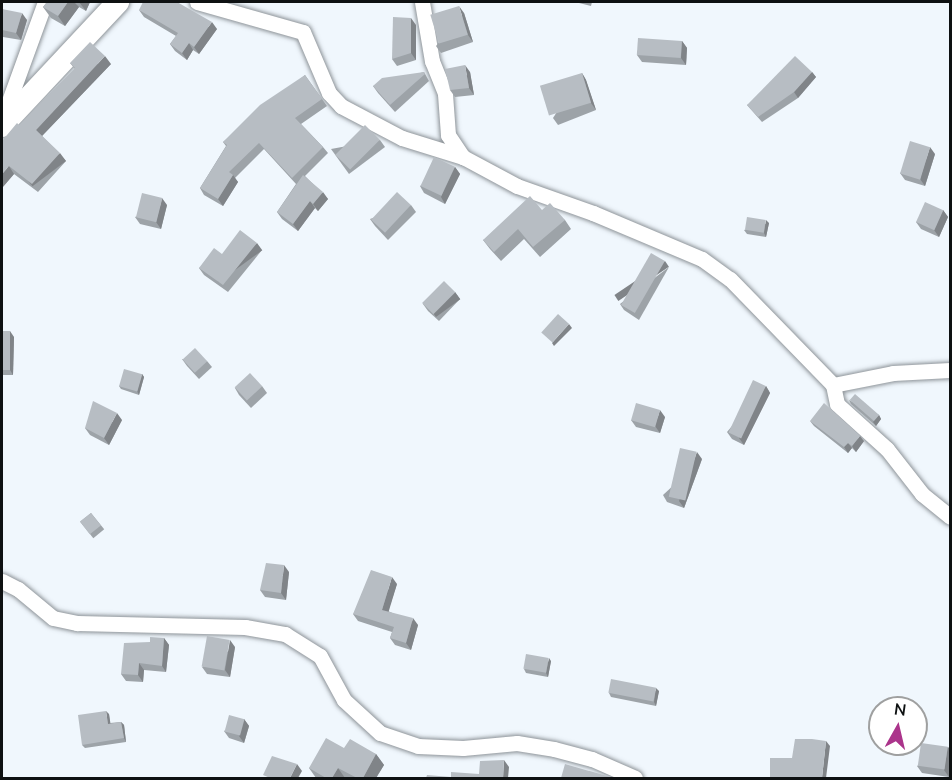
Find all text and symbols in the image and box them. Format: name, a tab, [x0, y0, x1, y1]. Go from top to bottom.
north arrow	[868, 696, 928, 756]
text: N	[893, 698, 908, 722]

